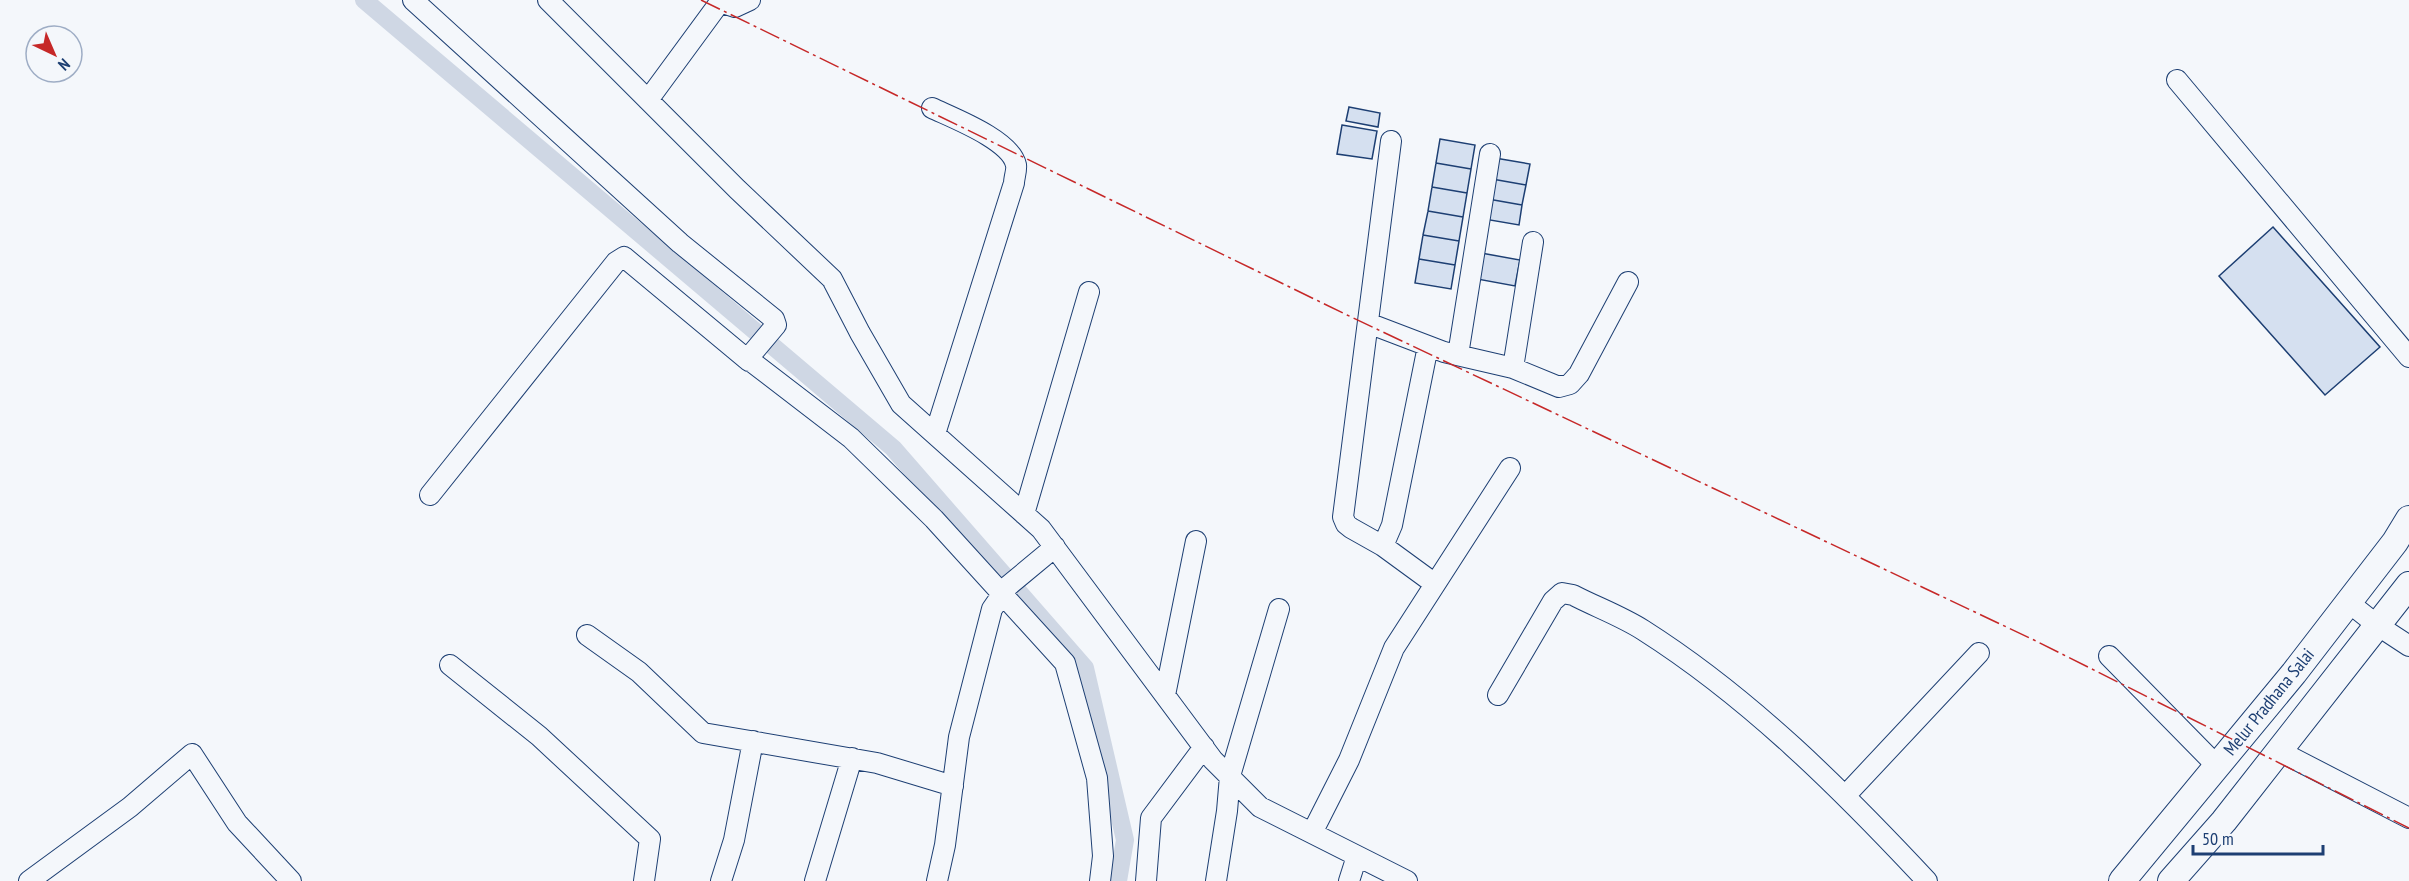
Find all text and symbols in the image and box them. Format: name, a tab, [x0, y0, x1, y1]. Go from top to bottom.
north arrow	[24, 24, 84, 84]
text: N	[54, 55, 74, 75]
street label: Melur Pradhana Salai	[2218, 643, 2319, 760]
scale bar	[2193, 818, 2324, 856]
text: 50 m	[2202, 827, 2234, 850]

